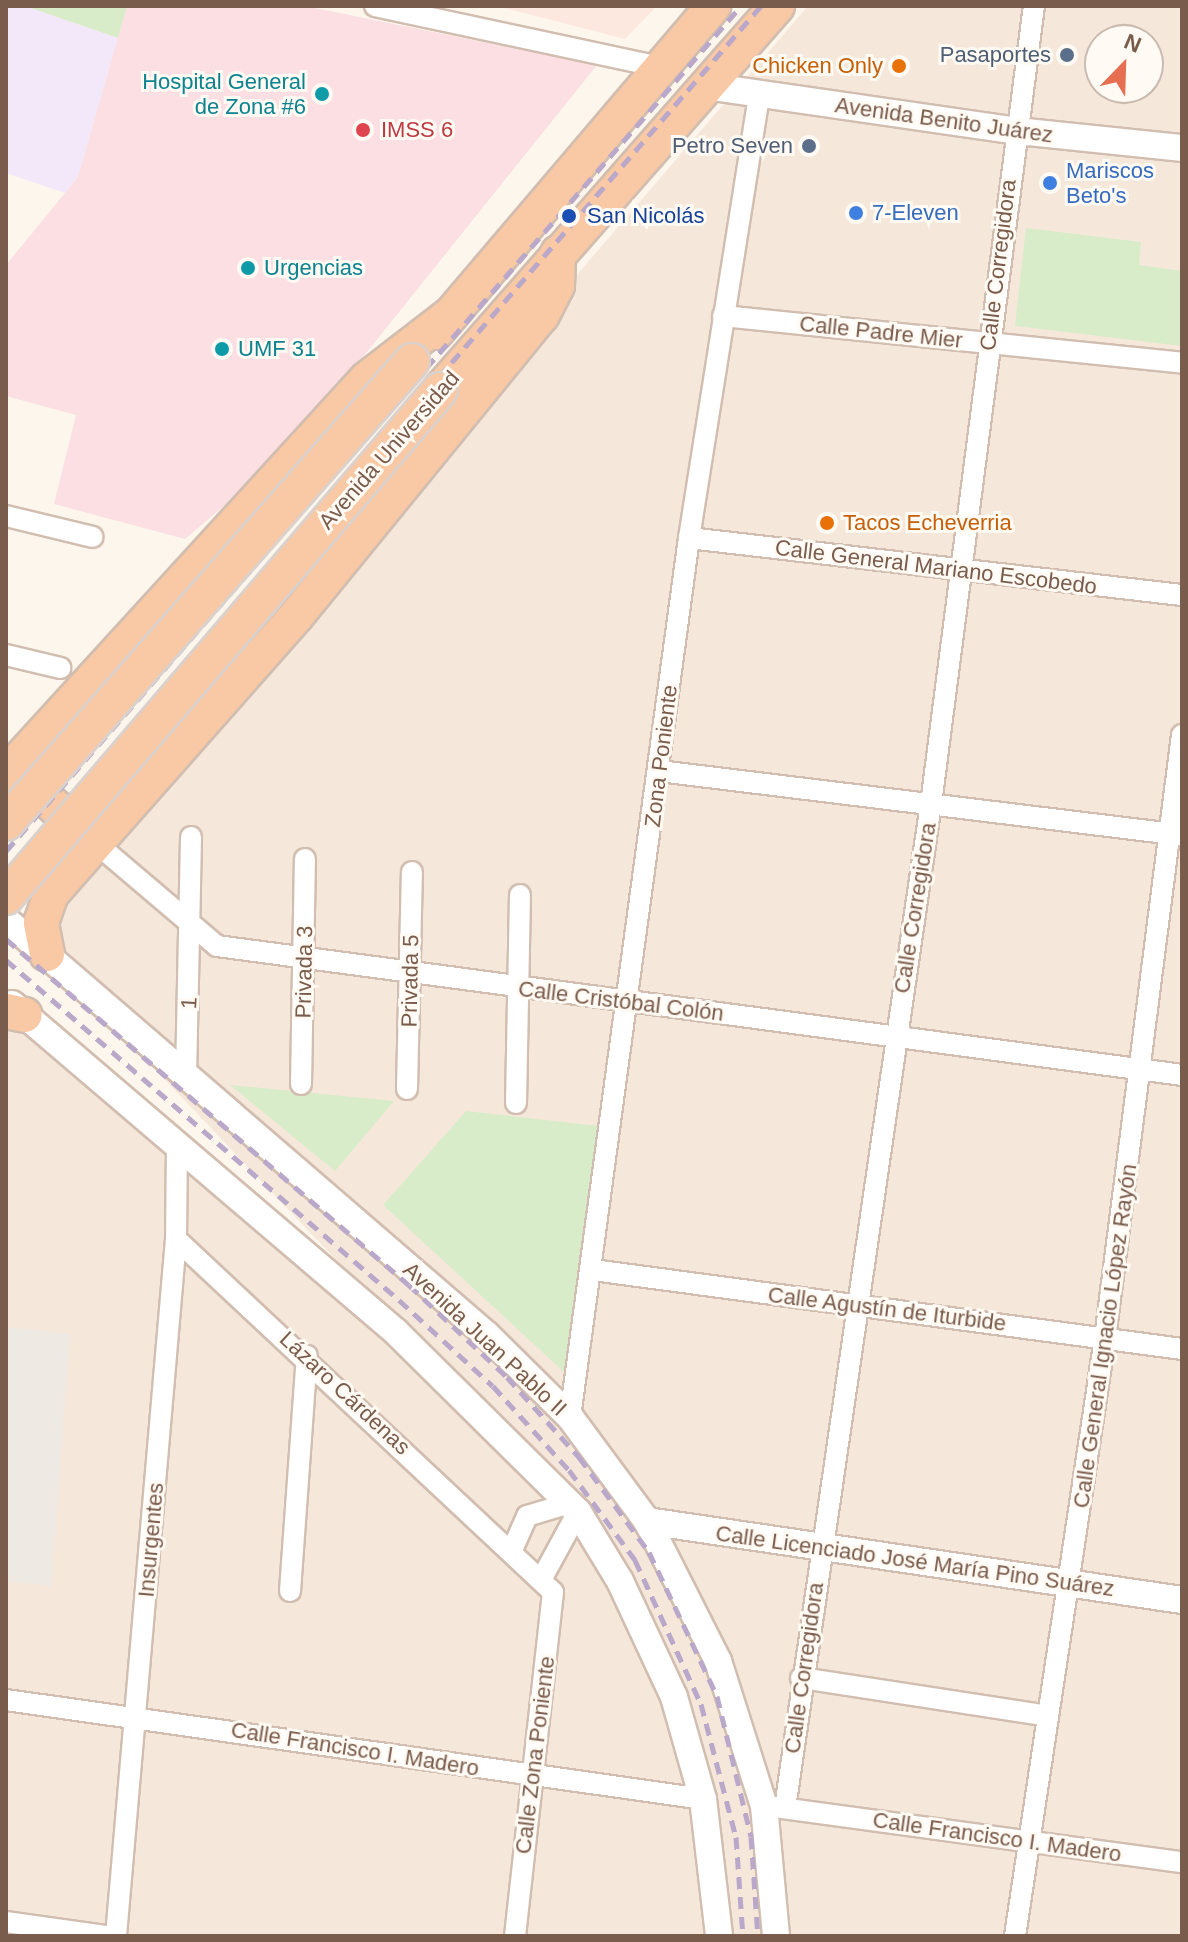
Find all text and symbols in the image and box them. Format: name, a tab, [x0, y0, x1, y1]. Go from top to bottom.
north arrow	[1084, 24, 1164, 104]
text: N	[1121, 29, 1145, 58]
place label: Pasaportes	[940, 42, 1051, 68]
marker: Pasaportes	[1058, 46, 1076, 64]
place label: Chicken Only	[752, 53, 883, 79]
marker: Chicken Only	[890, 57, 908, 75]
place label: Hospital General de Zona #6	[142, 68, 306, 120]
marker: Hospital General de Zona #6	[313, 85, 331, 103]
street label: Avenida Benito Juárez	[833, 92, 1055, 148]
place label: IMSS 6	[381, 117, 453, 143]
marker: IMSS 6	[352, 119, 374, 141]
place label: Petro Seven	[672, 133, 793, 159]
marker: Petro Seven	[800, 137, 818, 155]
place label: Mariscos Beto's	[1066, 157, 1154, 208]
marker: Mariscos Beto's	[1041, 174, 1059, 192]
street label: Calle Corregidora	[974, 178, 1022, 352]
place label: 7-Eleven	[872, 200, 959, 226]
place label: San Nicolás	[587, 203, 704, 229]
marker: 7-Eleven	[847, 204, 865, 222]
marker: San Nicolás	[558, 205, 580, 227]
place label: Urgencias	[264, 255, 363, 281]
marker: Urgencias	[239, 259, 257, 277]
street label: Calle Padre Mier	[798, 310, 964, 354]
place label: UMF 31	[238, 336, 316, 362]
marker: UMF 31	[213, 340, 231, 358]
street label: Avenida Universidad	[313, 365, 465, 535]
place label: Tacos Echeverria	[843, 510, 1012, 536]
marker: Tacos Echeverria	[818, 514, 836, 532]
street label: Calle General Mariano Escobedo	[774, 534, 1098, 600]
street label: Zona Poniente	[639, 683, 683, 829]
street label: Calle Corregidora	[888, 821, 942, 995]
street label: Privada 3	[290, 925, 318, 1019]
street label: Privada 5	[396, 934, 424, 1028]
street label: Calle Cristóbal Colón	[517, 975, 725, 1027]
street label: 1	[175, 996, 203, 1010]
street label: Calle General Ignacio López Rayón	[1068, 1162, 1142, 1510]
street label: Avenida Juan Pablo II	[398, 1256, 572, 1422]
street label: Calle Agustín de Iturbide	[766, 1281, 1008, 1337]
street label: Lázaro Cárdenas	[274, 1326, 416, 1460]
street label: Insurgentes	[133, 1482, 169, 1598]
street label: Calle Licenciado José María Pino Suárez	[714, 1520, 1116, 1602]
street label: Calle Corregidora	[779, 1581, 829, 1755]
street label: Calle Zona Poniente	[510, 1654, 560, 1856]
street label: Calle Francisco I. Madero	[229, 1716, 481, 1782]
street label: Calle Francisco I. Madero	[871, 1806, 1123, 1868]

